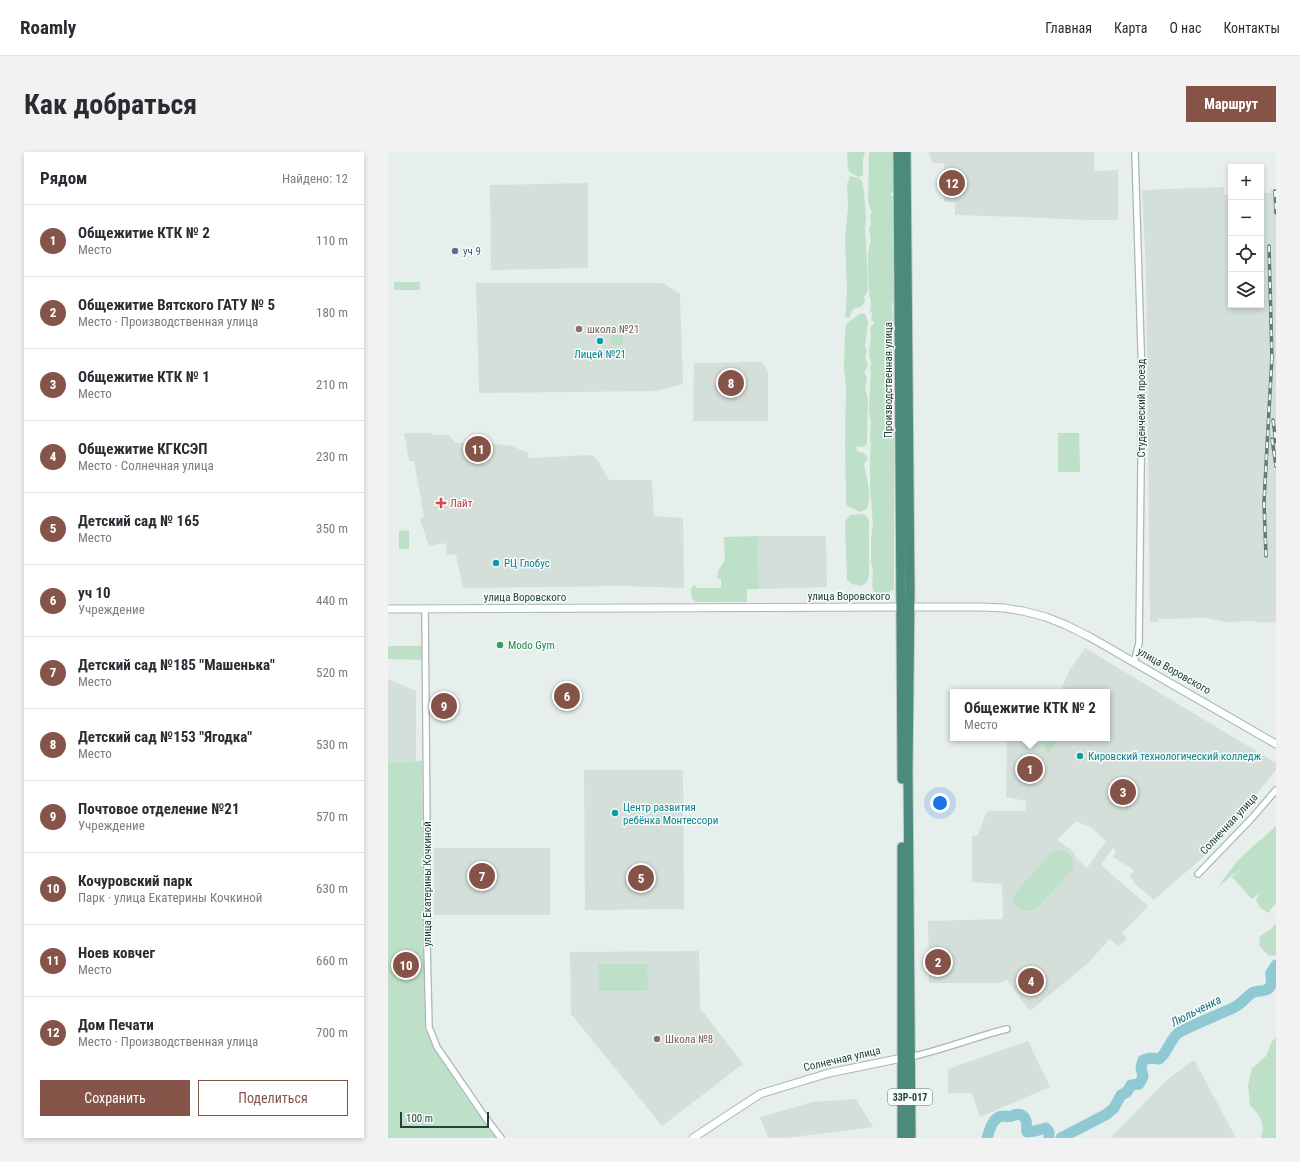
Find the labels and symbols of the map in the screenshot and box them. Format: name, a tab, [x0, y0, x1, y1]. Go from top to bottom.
pin: 12	[939, 168, 965, 198]
place label: уч 9	[463, 245, 481, 258]
marker: уч 9	[450, 246, 460, 256]
street label: Производственная улица	[882, 322, 895, 438]
place label: школа №21	[587, 323, 639, 336]
marker: школа №21	[574, 324, 584, 334]
marker: Лицей №21	[595, 336, 605, 346]
place label: Лицей №21	[574, 348, 626, 361]
street label: Студенческий проезд	[1135, 358, 1148, 457]
pin: 8	[718, 368, 744, 398]
pin: 11	[465, 434, 491, 464]
marker: Лайт	[435, 497, 447, 509]
place label: Лайт	[450, 497, 473, 510]
place label: РЦ Глобус	[504, 557, 550, 570]
marker: РЦ Глобус	[491, 558, 501, 568]
street label: улица Воровского	[808, 590, 891, 603]
street label: улица Воровского	[484, 591, 567, 604]
place label: Modo Gym	[508, 639, 555, 652]
marker: Modo Gym	[495, 640, 505, 650]
street label: улица Воровского	[1135, 645, 1213, 697]
pin: 6	[554, 681, 580, 711]
pin: 9	[431, 691, 457, 721]
place label: Кировский технологический колледж	[1088, 750, 1262, 763]
marker: Кировский технологический колледж	[1075, 751, 1085, 761]
pin: 1	[1017, 754, 1043, 784]
pin: 3	[1110, 777, 1136, 807]
street label: Солнечная улица	[1197, 791, 1261, 857]
your location	[930, 793, 950, 813]
place label: Центр развития ребёнка Монтессори	[623, 801, 718, 827]
marker: Центр развития ребёнка Монтессори	[610, 808, 620, 818]
street label: улица Екатерины Кочкиной	[421, 821, 434, 947]
pin: 7	[469, 861, 495, 891]
pin: 5	[628, 863, 654, 893]
pin: 2	[925, 947, 951, 977]
pin: 10	[393, 950, 419, 980]
pin: 4	[1018, 966, 1044, 996]
water label: Люльченка	[1168, 992, 1224, 1030]
place label: Школа №8	[665, 1033, 713, 1046]
marker: Школа №8	[652, 1034, 662, 1044]
street label: Солнечная улица	[802, 1044, 882, 1074]
road number: 33Р-017	[888, 1089, 932, 1105]
scale bar	[400, 1110, 489, 1129]

